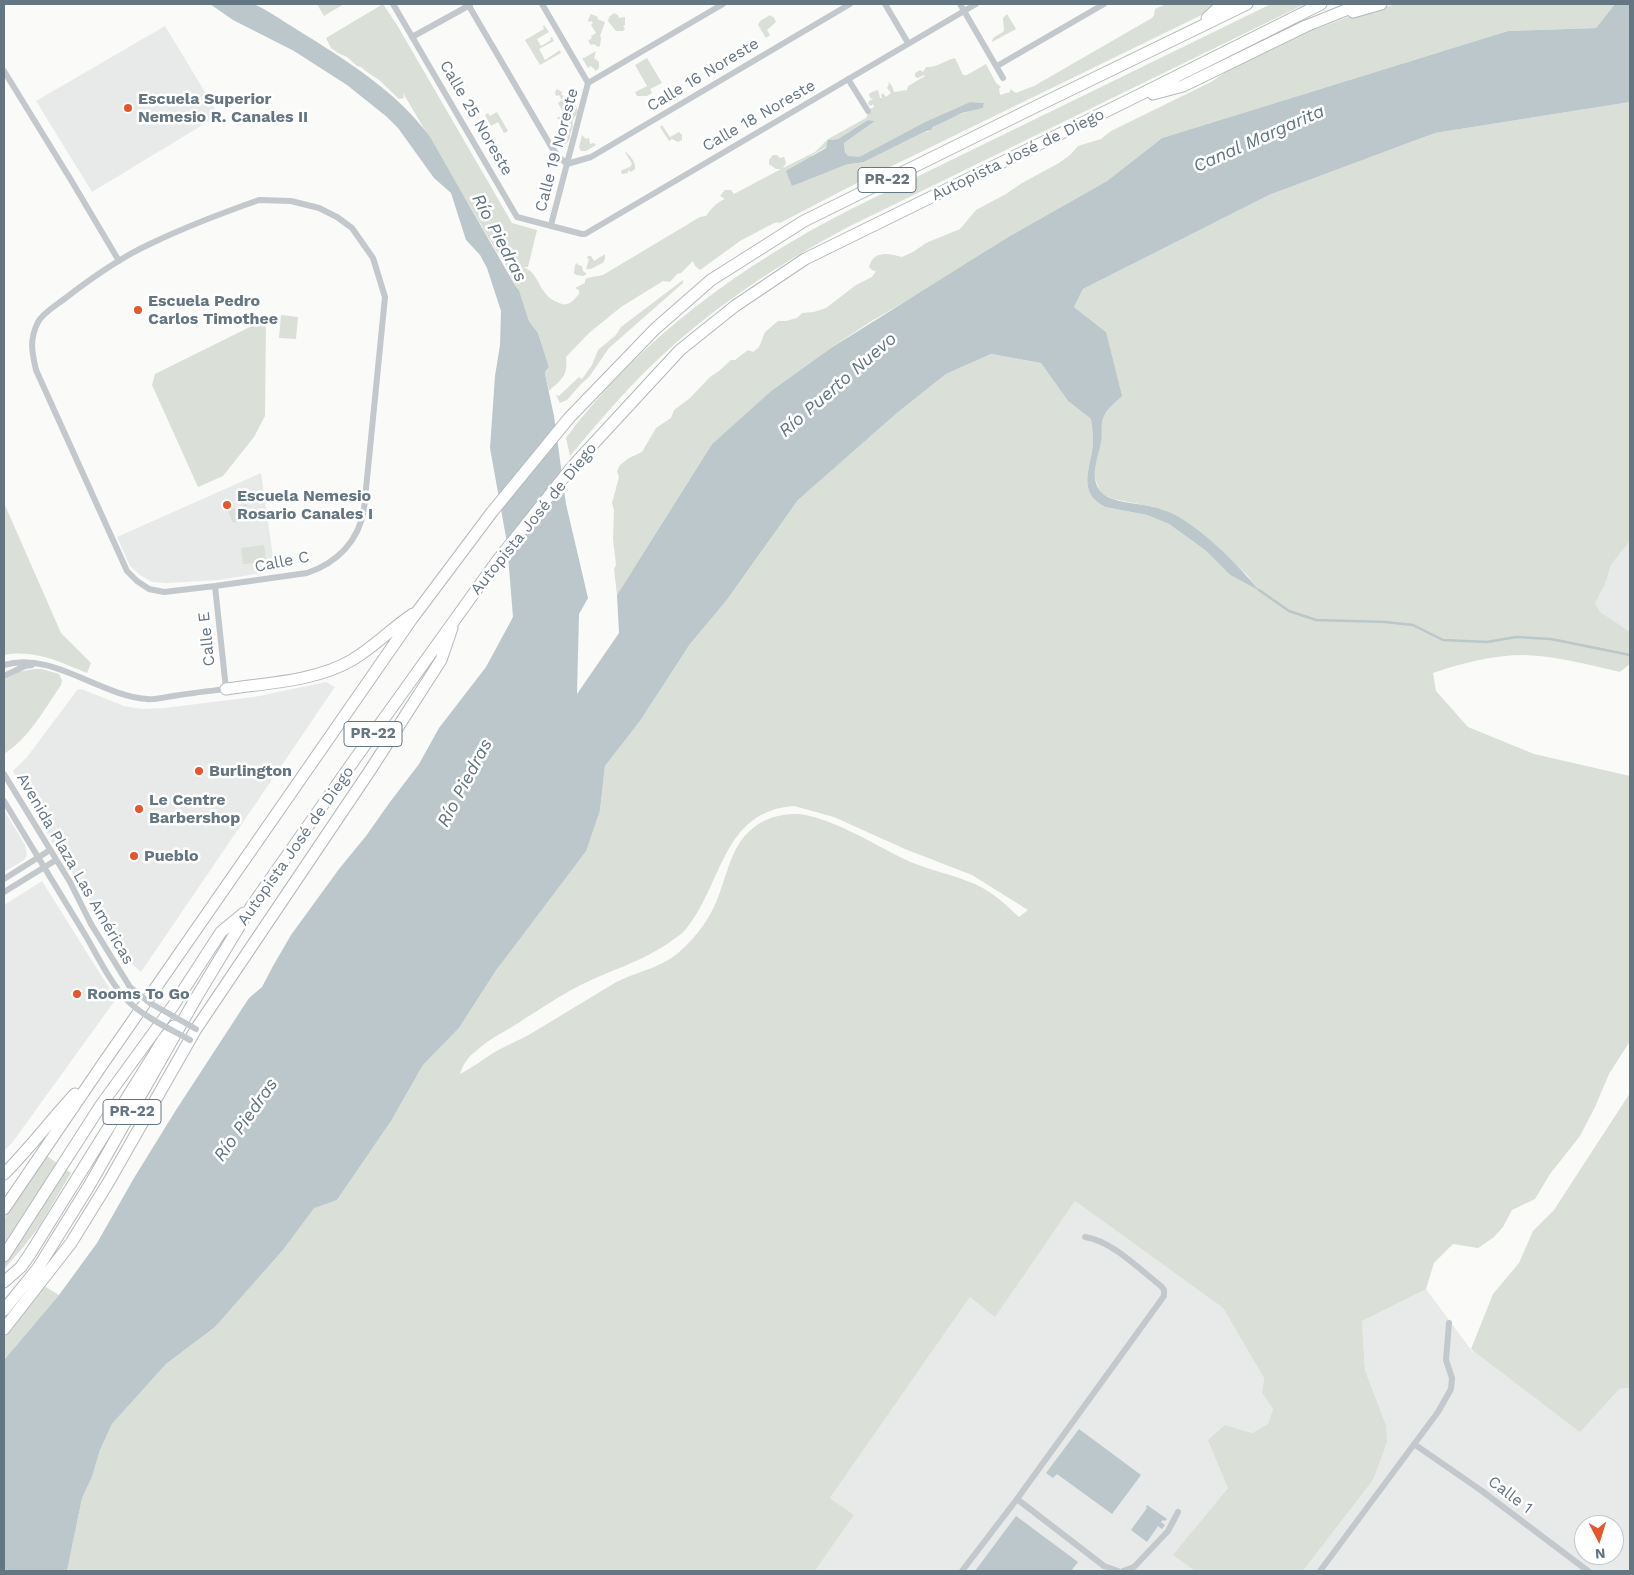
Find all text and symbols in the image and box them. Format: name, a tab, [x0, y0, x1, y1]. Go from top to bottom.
street label: Calle 16 Noreste	[644, 34, 762, 116]
street label: Calle 25 Noreste	[435, 57, 517, 179]
street label: Calle 18 Noreste	[699, 76, 819, 156]
street label: Calle 19 Noreste	[531, 86, 583, 214]
place label: Escuela Superior Nemesio R. Canales II	[138, 89, 308, 127]
water label: Canal Margarita	[1190, 100, 1328, 178]
marker: Escuela Superior Nemesio R. Canales II	[122, 102, 134, 114]
street label: Autopista José de Diego	[928, 105, 1108, 205]
road number: PR-22	[858, 168, 916, 192]
water label: Río Piedras	[467, 190, 531, 286]
place label: Escuela Pedro Carlos Timothee	[148, 291, 278, 329]
marker: Escuela Pedro Carlos Timothee	[132, 304, 144, 316]
water label: Río Puerto Nuevo	[775, 328, 901, 442]
street label: Autopista José de Diego	[467, 439, 601, 599]
place label: Escuela Nemesio Rosario Canales I	[237, 486, 373, 524]
marker: Escuela Nemesio Rosario Canales I	[221, 499, 233, 511]
street label: Calle C	[253, 547, 311, 577]
street label: Calle E	[195, 611, 219, 667]
road number: PR-22	[344, 722, 402, 746]
water label: Río Piedras	[433, 735, 497, 831]
place label: Burlington	[209, 761, 292, 781]
street label: Autopista José de Diego	[234, 763, 358, 929]
marker: Burlington	[193, 765, 205, 777]
street label: Avenida Plaza Las Américas	[12, 770, 138, 968]
place label: Le Centre Barbershop	[149, 790, 240, 828]
marker: Le Centre Barbershop	[133, 803, 145, 815]
place label: Pueblo	[144, 846, 199, 866]
marker: Pueblo	[128, 850, 140, 862]
place label: Rooms To Go	[87, 984, 190, 1004]
marker: Rooms To Go	[71, 988, 83, 1000]
water label: Río Piedras	[209, 1074, 283, 1166]
road number: PR-22	[103, 1100, 161, 1124]
street label: Calle 1	[1484, 1472, 1536, 1518]
north arrow	[1574, 1515, 1624, 1565]
text: N	[1594, 1546, 1606, 1562]

